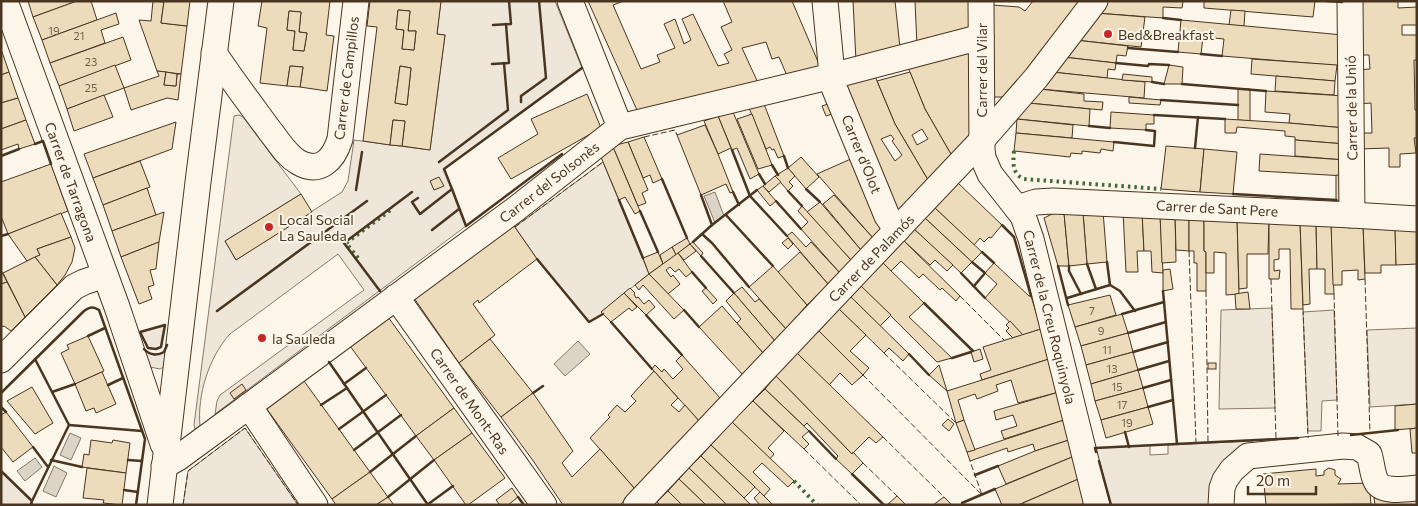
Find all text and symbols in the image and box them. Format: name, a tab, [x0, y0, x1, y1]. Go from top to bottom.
street label: Carrer de Campillos	[330, 15, 362, 141]
street label: Carrer del Vilar	[973, 22, 990, 117]
house number: 19	[48, 24, 60, 37]
place label: Bed&Breakfast	[1118, 26, 1215, 43]
marker: Bed&Breakfast	[1102, 28, 1114, 40]
house number: 21	[74, 29, 84, 42]
house number: 23	[85, 55, 97, 68]
street label: Carrer de la Unió	[1342, 55, 1360, 161]
house number: 25	[85, 81, 97, 94]
street label: Carrer d'Olot	[838, 112, 886, 196]
street label: Carrer de Tarragona	[41, 120, 101, 244]
street label: Carrer del Solsonès	[496, 138, 602, 226]
street label: Carrer de Sant Pere	[1155, 196, 1279, 220]
place label: Local Social La Sauleda	[279, 211, 354, 244]
street label: Carrer de Palamós	[825, 211, 917, 305]
marker: Local Social La Sauleda	[263, 221, 275, 233]
street label: Carrer de la Creu Roquinyola	[1020, 228, 1080, 406]
house number: 7	[1089, 304, 1095, 317]
house number: 9	[1098, 324, 1105, 337]
place label: la Sauleda	[272, 330, 335, 347]
marker: la Sauleda	[256, 332, 268, 344]
house number: 11	[1102, 343, 1112, 356]
street label: Carrer de Mont-Ras	[427, 344, 513, 458]
house number: 13	[1107, 362, 1117, 375]
house number: 15	[1111, 380, 1123, 393]
house number: 17	[1117, 398, 1127, 411]
house number: 19	[1121, 416, 1133, 429]
scale bar	[1248, 464, 1316, 496]
text: 20 m	[1256, 471, 1290, 489]

